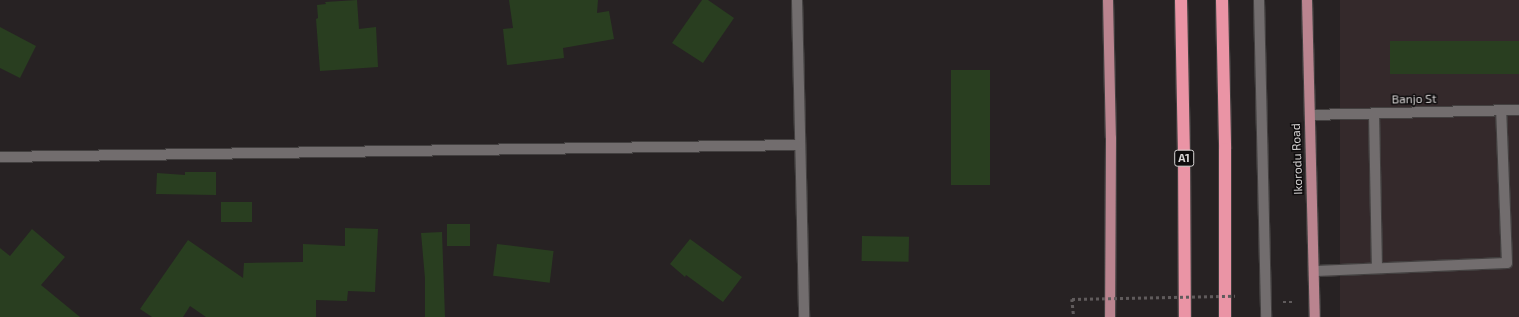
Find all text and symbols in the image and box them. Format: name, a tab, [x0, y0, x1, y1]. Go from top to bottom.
street label: Banjo St	[1392, 91, 1436, 107]
street label: Ikorodu Road	[1289, 123, 1305, 195]
road number: A1	[1174, 149, 1194, 167]

